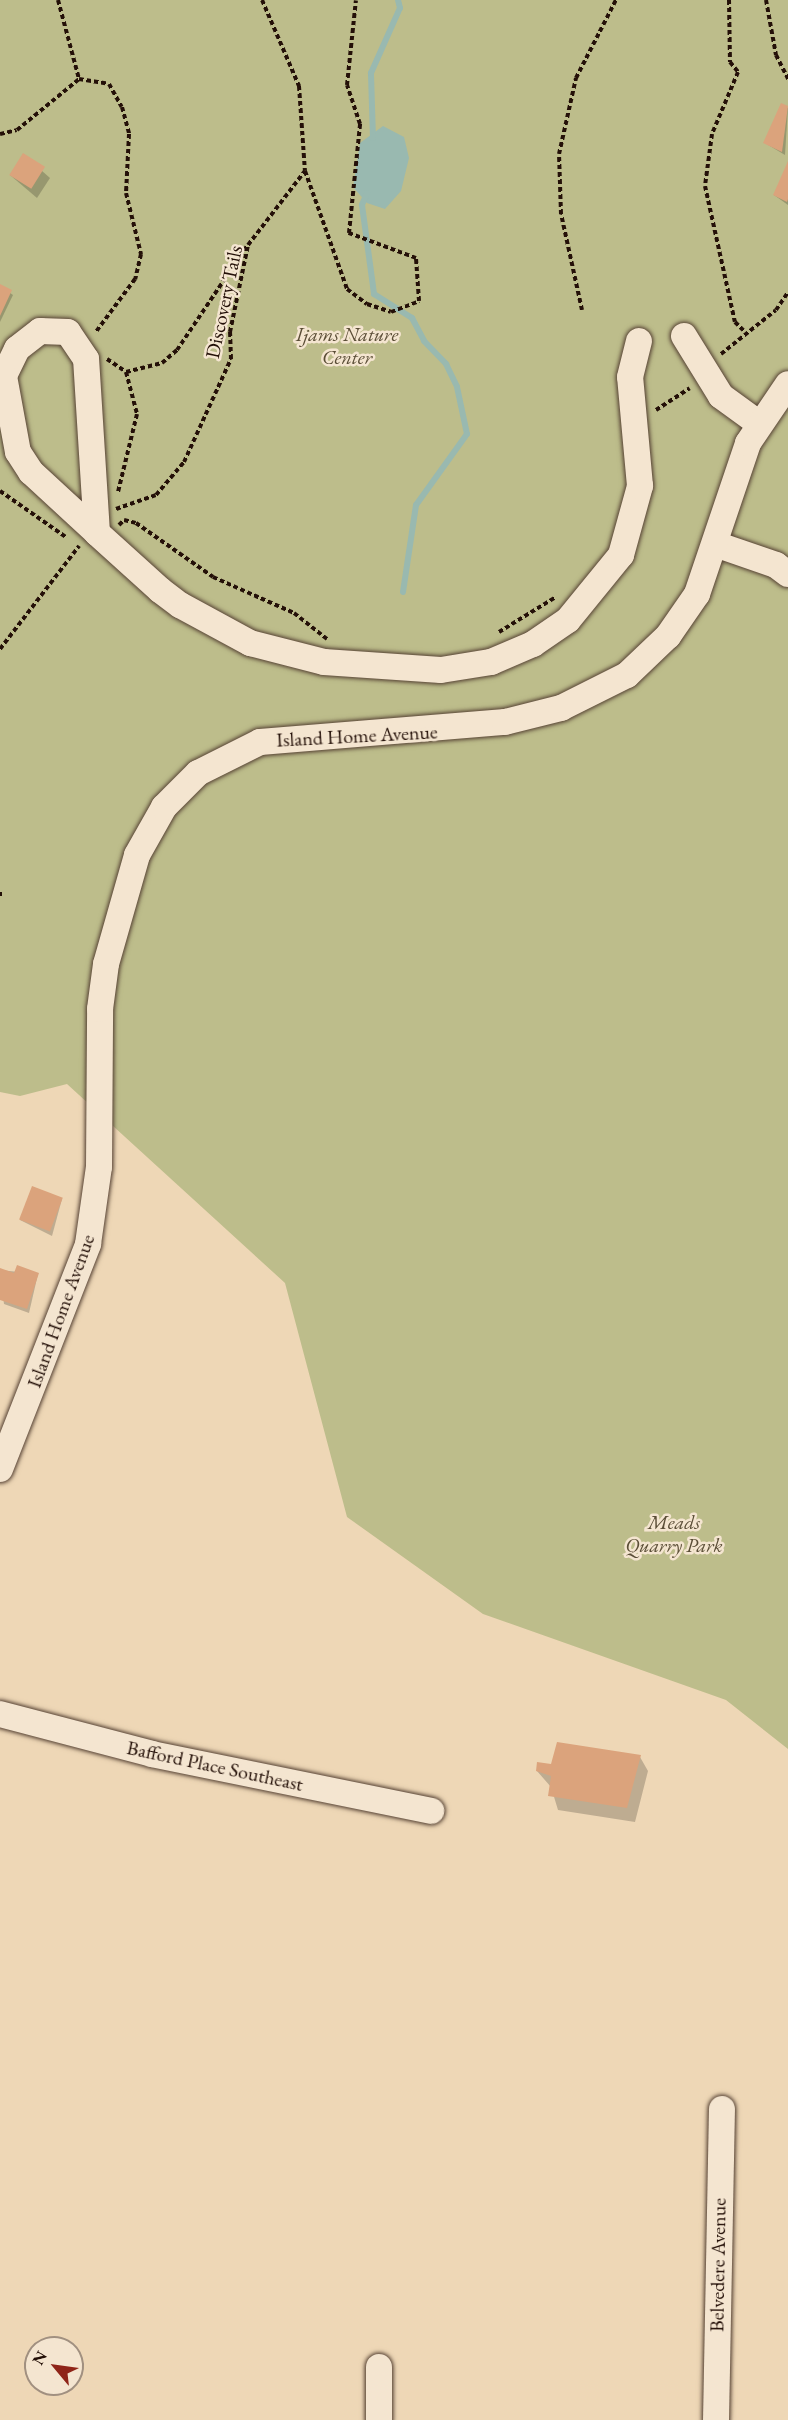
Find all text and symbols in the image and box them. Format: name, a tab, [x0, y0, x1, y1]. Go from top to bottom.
street label: Discovery Tails	[200, 243, 248, 361]
park label: Ijams Nature Center	[296, 322, 398, 369]
street label: Island Home Avenue	[276, 720, 438, 752]
street label: Island Home Avenue	[22, 1231, 100, 1391]
park label: Meads Quarry Park	[625, 1511, 723, 1558]
street label: Bafford Place Southeast	[125, 1736, 305, 1796]
street label: Belvedere Avenue	[705, 2198, 731, 2332]
north arrow	[24, 2336, 84, 2396]
text: N	[27, 2347, 52, 2369]

